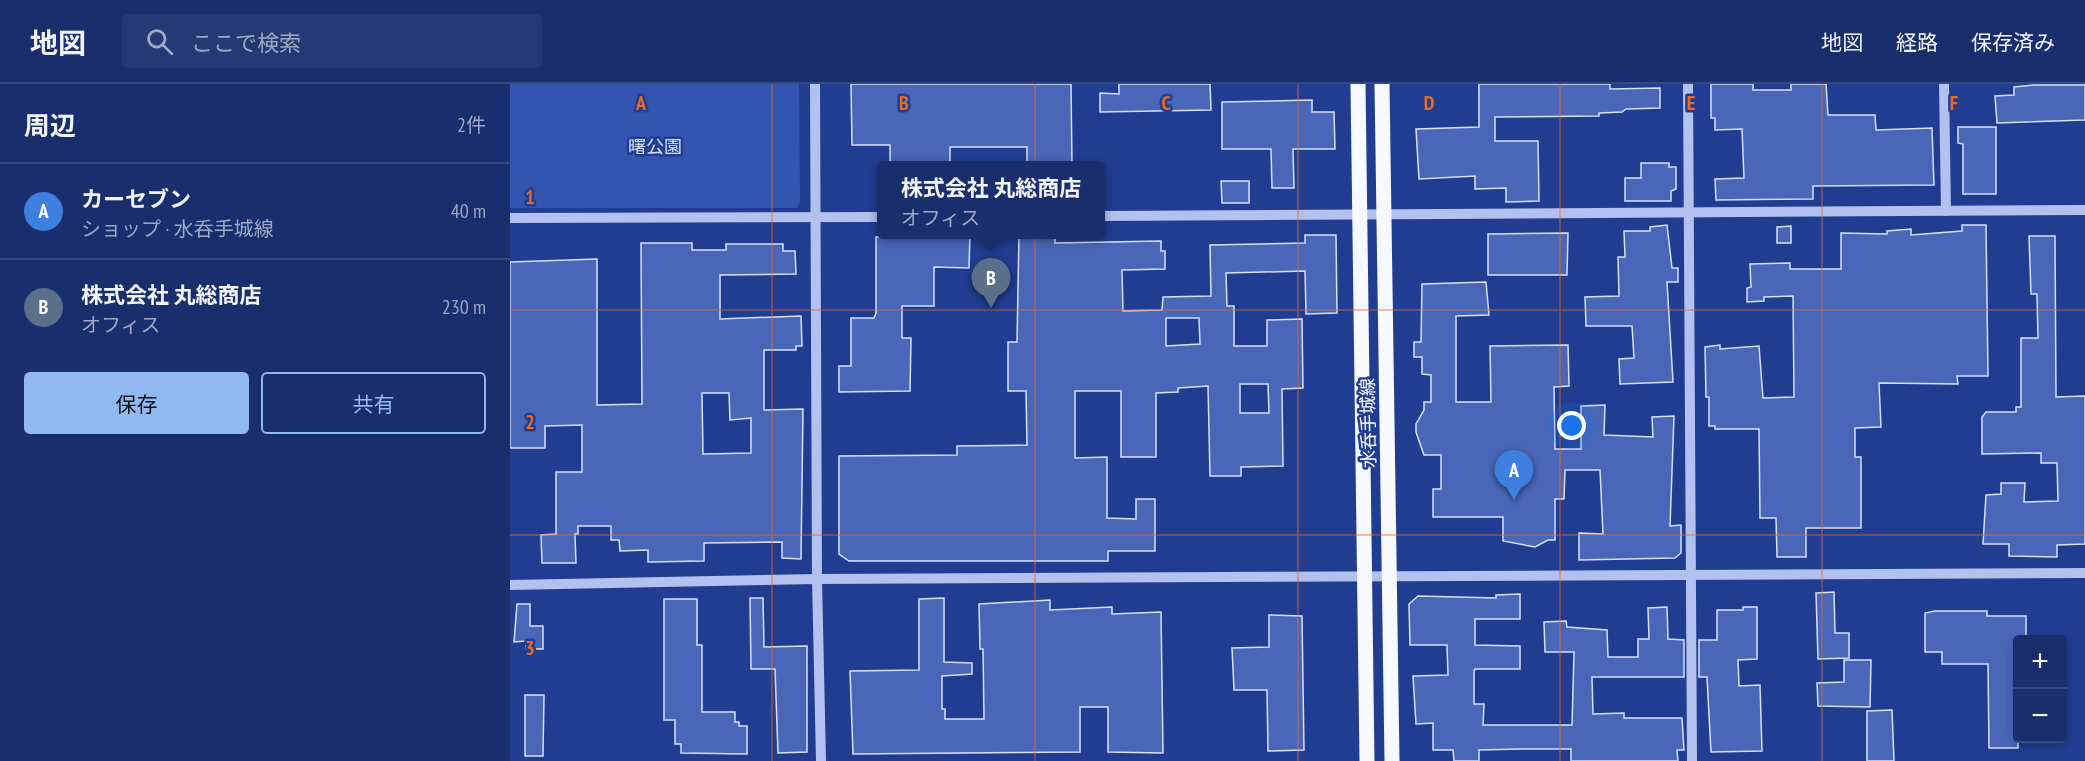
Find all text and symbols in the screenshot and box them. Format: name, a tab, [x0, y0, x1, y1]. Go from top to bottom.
search box	[122, 14, 542, 68]
text: 地図	[30, 24, 86, 61]
icon: search	[143, 25, 176, 58]
text: ここで検索	[191, 29, 301, 57]
text: 地図	[1821, 29, 1863, 56]
text: 経路	[1896, 29, 1938, 56]
text: 保存済み	[1971, 29, 2055, 56]
text: A	[635, 90, 647, 116]
text: B	[899, 90, 909, 116]
text: C	[1161, 90, 1171, 116]
text: D	[1424, 90, 1435, 116]
text: E	[1687, 90, 1695, 116]
text: F	[1950, 90, 1958, 116]
text: 周辺	[24, 109, 76, 142]
text: 2件	[457, 112, 486, 138]
park label: 曙公園	[628, 135, 682, 158]
popup	[877, 161, 1105, 239]
text: 株式会社 丸総商店	[901, 174, 1081, 202]
text: 1	[525, 184, 535, 210]
text: カーセブン	[81, 185, 191, 213]
text: A	[38, 198, 49, 224]
text: 40 m	[451, 198, 486, 224]
text: オフィス	[901, 205, 980, 231]
text: ショップ · 水呑手城線	[81, 216, 274, 242]
pin: B	[972, 258, 1010, 308]
text: 株式会社 丸総商店	[81, 281, 262, 309]
text: B	[39, 294, 48, 320]
text: 230 m	[442, 294, 486, 320]
text: オフィス	[81, 312, 161, 338]
button: 保存	[24, 372, 249, 434]
button: 共有	[261, 372, 486, 434]
street label: 水呑手城線	[1356, 378, 1380, 468]
text: 2	[525, 409, 535, 435]
your location	[1557, 411, 1586, 440]
pin: A	[1494, 450, 1534, 500]
text: 3	[525, 635, 535, 661]
map controls	[2013, 635, 2067, 743]
button: +	[2013, 635, 2067, 689]
button: −	[2013, 689, 2067, 743]

